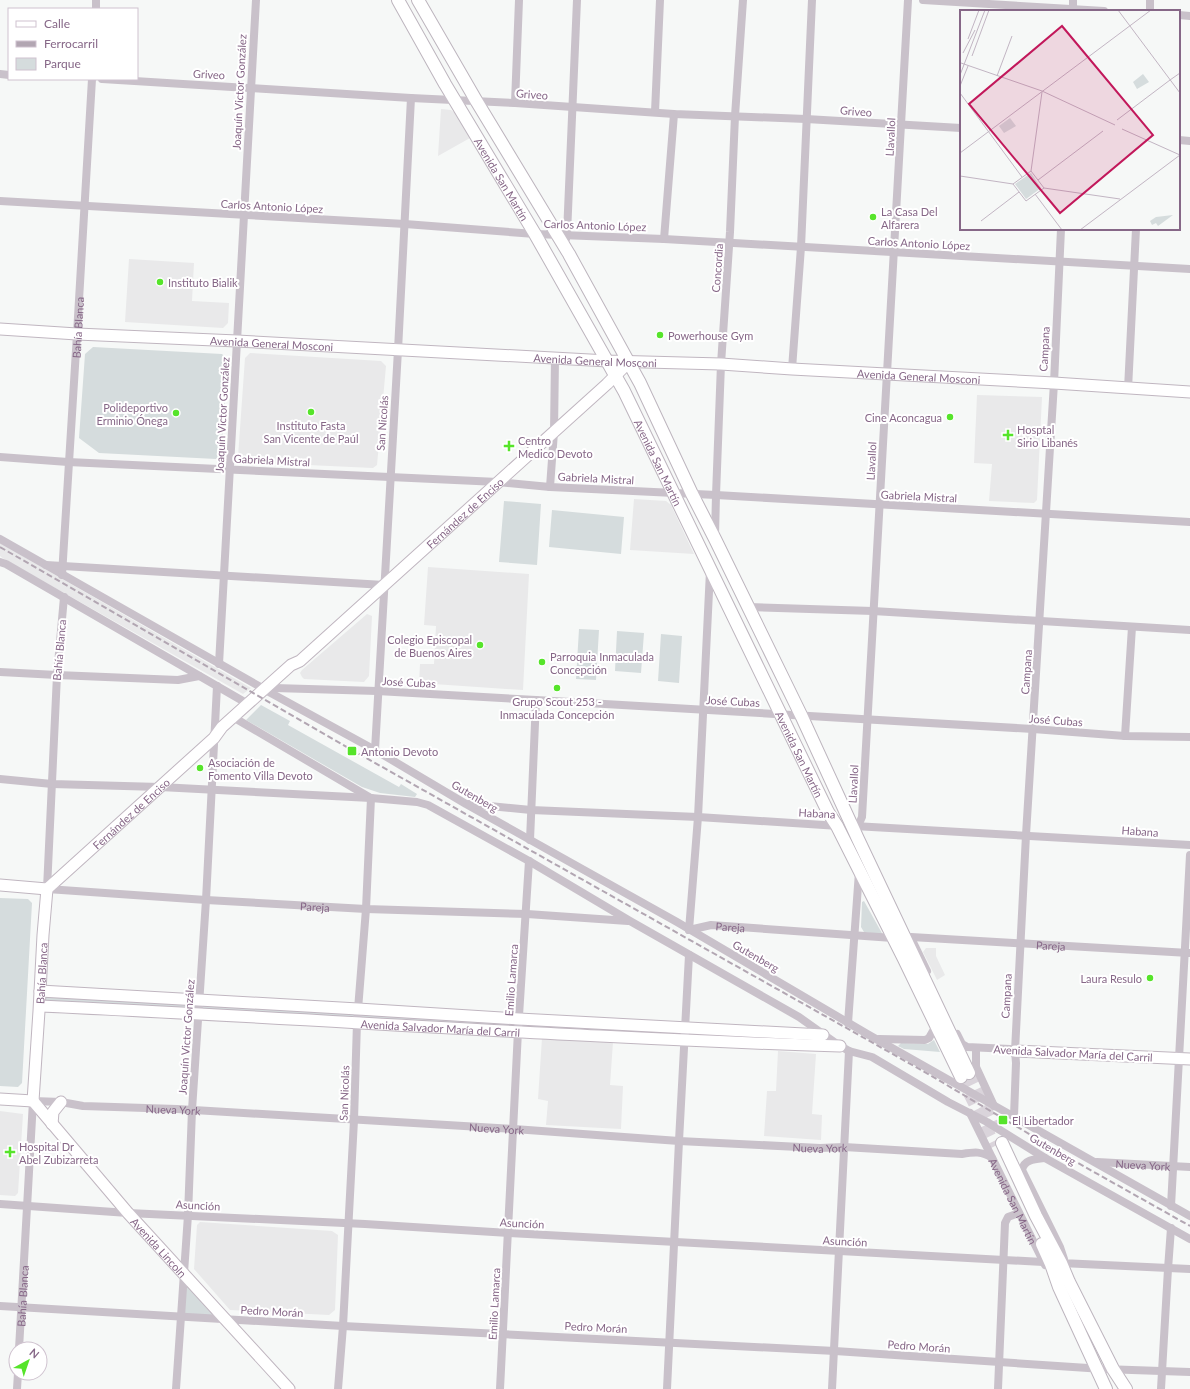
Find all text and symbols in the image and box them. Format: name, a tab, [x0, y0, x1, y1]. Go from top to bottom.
legend	[8, 8, 138, 80]
inset map	[960, 10, 1180, 230]
text: Calle	[44, 16, 70, 31]
street label: Joaquín Victor González	[229, 34, 249, 150]
text: Ferrocarril	[44, 36, 98, 51]
text: Parque	[44, 56, 81, 71]
street label: Griveo	[193, 67, 225, 81]
street label: Griveo	[515, 86, 549, 102]
street label: Griveo	[839, 103, 873, 119]
street label: Llavallol	[882, 117, 898, 157]
street label: Avenida San Martín	[472, 135, 532, 223]
street label: Carlos Antonio López	[220, 197, 324, 215]
place label: La Casa Del Alfarera	[881, 205, 938, 231]
marker: La Casa Del Alfarera	[868, 212, 878, 222]
street label: Carlos Antonio López	[543, 217, 647, 233]
street label: Carlos Antonio López	[867, 234, 971, 252]
street label: Concordia	[709, 243, 725, 293]
place label: Instituto Bialik	[168, 276, 238, 289]
marker: Instituto Bialik	[155, 277, 165, 287]
street label: Bahía Blanca	[69, 296, 86, 359]
street label: Campana	[1036, 326, 1052, 372]
place label: Powerhouse Gym	[668, 329, 753, 342]
marker: Powerhouse Gym	[655, 330, 665, 340]
street label: Avenida General Mosconi	[210, 333, 334, 353]
street label: Avenida General Mosconi	[533, 350, 657, 369]
street label: Joaquín Victor González	[212, 357, 232, 473]
street label: Avenida General Mosconi	[857, 366, 981, 386]
street label: San Nicolás	[374, 395, 390, 451]
place label: Polideportivo Erminio Ónega	[96, 401, 168, 427]
marker: Instituto Fasta San Vicente de Paúl	[306, 407, 316, 417]
marker: Polideportivo Erminio Ónega	[171, 408, 181, 418]
place label: Cine Aconcagua	[865, 411, 942, 424]
marker: Cine Aconcagua	[945, 412, 955, 422]
street label: Avenida San Martín	[632, 417, 685, 508]
place label: Instituto Fasta San Vicente de Paúl	[264, 419, 358, 445]
place label: Hosptal Sirio Libanés	[1017, 423, 1078, 449]
marker: Hosptal Sirio Libanés	[1002, 429, 1014, 441]
place label: Centro Medico Devoto	[518, 434, 593, 460]
marker: Centro Medico Devoto	[503, 440, 515, 452]
street label: Llavallol	[863, 441, 879, 481]
street label: Gabriela Mistral	[234, 452, 310, 468]
street label: Gabriela Mistral	[558, 470, 634, 486]
street label: Fernández de Enciso	[423, 474, 506, 551]
street label: Gabriela Mistral	[881, 488, 957, 504]
street label: Bahía Blanca	[50, 619, 68, 681]
place label: Colegio Episcopal de Buenos Aires	[387, 633, 472, 659]
marker: Colegio Episcopal de Buenos Aires	[475, 640, 485, 650]
street label: Campana	[1018, 649, 1034, 695]
place label: Parroquia Inmaculada Concepción	[550, 650, 654, 676]
marker: Parroquia Inmaculada Concepción	[537, 657, 547, 667]
street label: José Cubas	[382, 674, 436, 690]
marker: Grupo Scout 253 - Inmaculada Concepción	[552, 683, 562, 693]
street label: José Cubas	[706, 693, 760, 709]
place label: Grupo Scout 253 - Inmaculada Concepción	[500, 695, 614, 721]
street label: Avenida San Martín	[773, 709, 826, 799]
street label: José Cubas	[1029, 712, 1084, 728]
marker: Antonio Devoto	[346, 745, 358, 757]
place label: Antonio Devoto	[361, 745, 438, 758]
place label: Asociación de Fomento Villa Devoto	[208, 756, 313, 782]
marker: Asociación de Fomento Villa Devoto	[195, 763, 205, 773]
street label: Llavallol	[845, 764, 861, 804]
street label: Fernández de Enciso	[90, 775, 172, 851]
street label: Gutenberg	[449, 777, 501, 815]
street label: Habana	[798, 806, 836, 820]
street label: Habana	[1121, 823, 1159, 839]
street label: Pareja	[300, 899, 330, 913]
street label: Pareja	[715, 919, 746, 934]
street label: Gutenberg	[730, 937, 782, 975]
street label: Pareja	[1036, 938, 1066, 952]
street label: Bahía Blanca	[33, 942, 49, 1004]
street label: Emilio Lamarca	[502, 943, 520, 1017]
place label: Laura Resulo	[1080, 972, 1142, 985]
street label: Campana	[998, 973, 1014, 1019]
marker: Laura Resulo	[1145, 973, 1155, 983]
street label: Joaquín Victor González	[175, 979, 197, 1095]
street label: Avenida Salvador María del Carril	[360, 1017, 520, 1038]
street label: Avenida Salvador María del Carril	[993, 1042, 1153, 1064]
street label: San Nicolás	[337, 1065, 351, 1121]
street label: Nueva York	[145, 1102, 201, 1117]
marker: El Libertador	[997, 1114, 1009, 1126]
place label: El Libertador	[1012, 1114, 1074, 1127]
street label: Nueva York	[469, 1120, 525, 1136]
street label: Gutenberg	[1027, 1130, 1079, 1168]
place label: Hospital Dr Abel Zubizarreta	[19, 1140, 99, 1166]
street label: Nueva York	[792, 1140, 848, 1155]
marker: Hospital Dr Abel Zubizarreta	[4, 1146, 16, 1158]
street label: Avenida San Martín	[987, 1156, 1040, 1246]
street label: Nueva York	[1115, 1157, 1171, 1172]
street label: Asunción	[175, 1197, 221, 1213]
street label: Avenida Lincoln	[129, 1215, 190, 1280]
street label: Asunción	[499, 1215, 545, 1231]
street label: Asunción	[822, 1233, 868, 1249]
street label: Bahía Blanca	[14, 1265, 30, 1327]
street label: Emilio Lamarca	[486, 1268, 502, 1340]
street label: Pedro Morán	[240, 1303, 304, 1319]
street label: Pedro Morán	[564, 1319, 628, 1335]
street label: Pedro Morán	[887, 1337, 951, 1355]
north arrow	[8, 1341, 48, 1381]
text: N	[27, 1345, 42, 1361]

